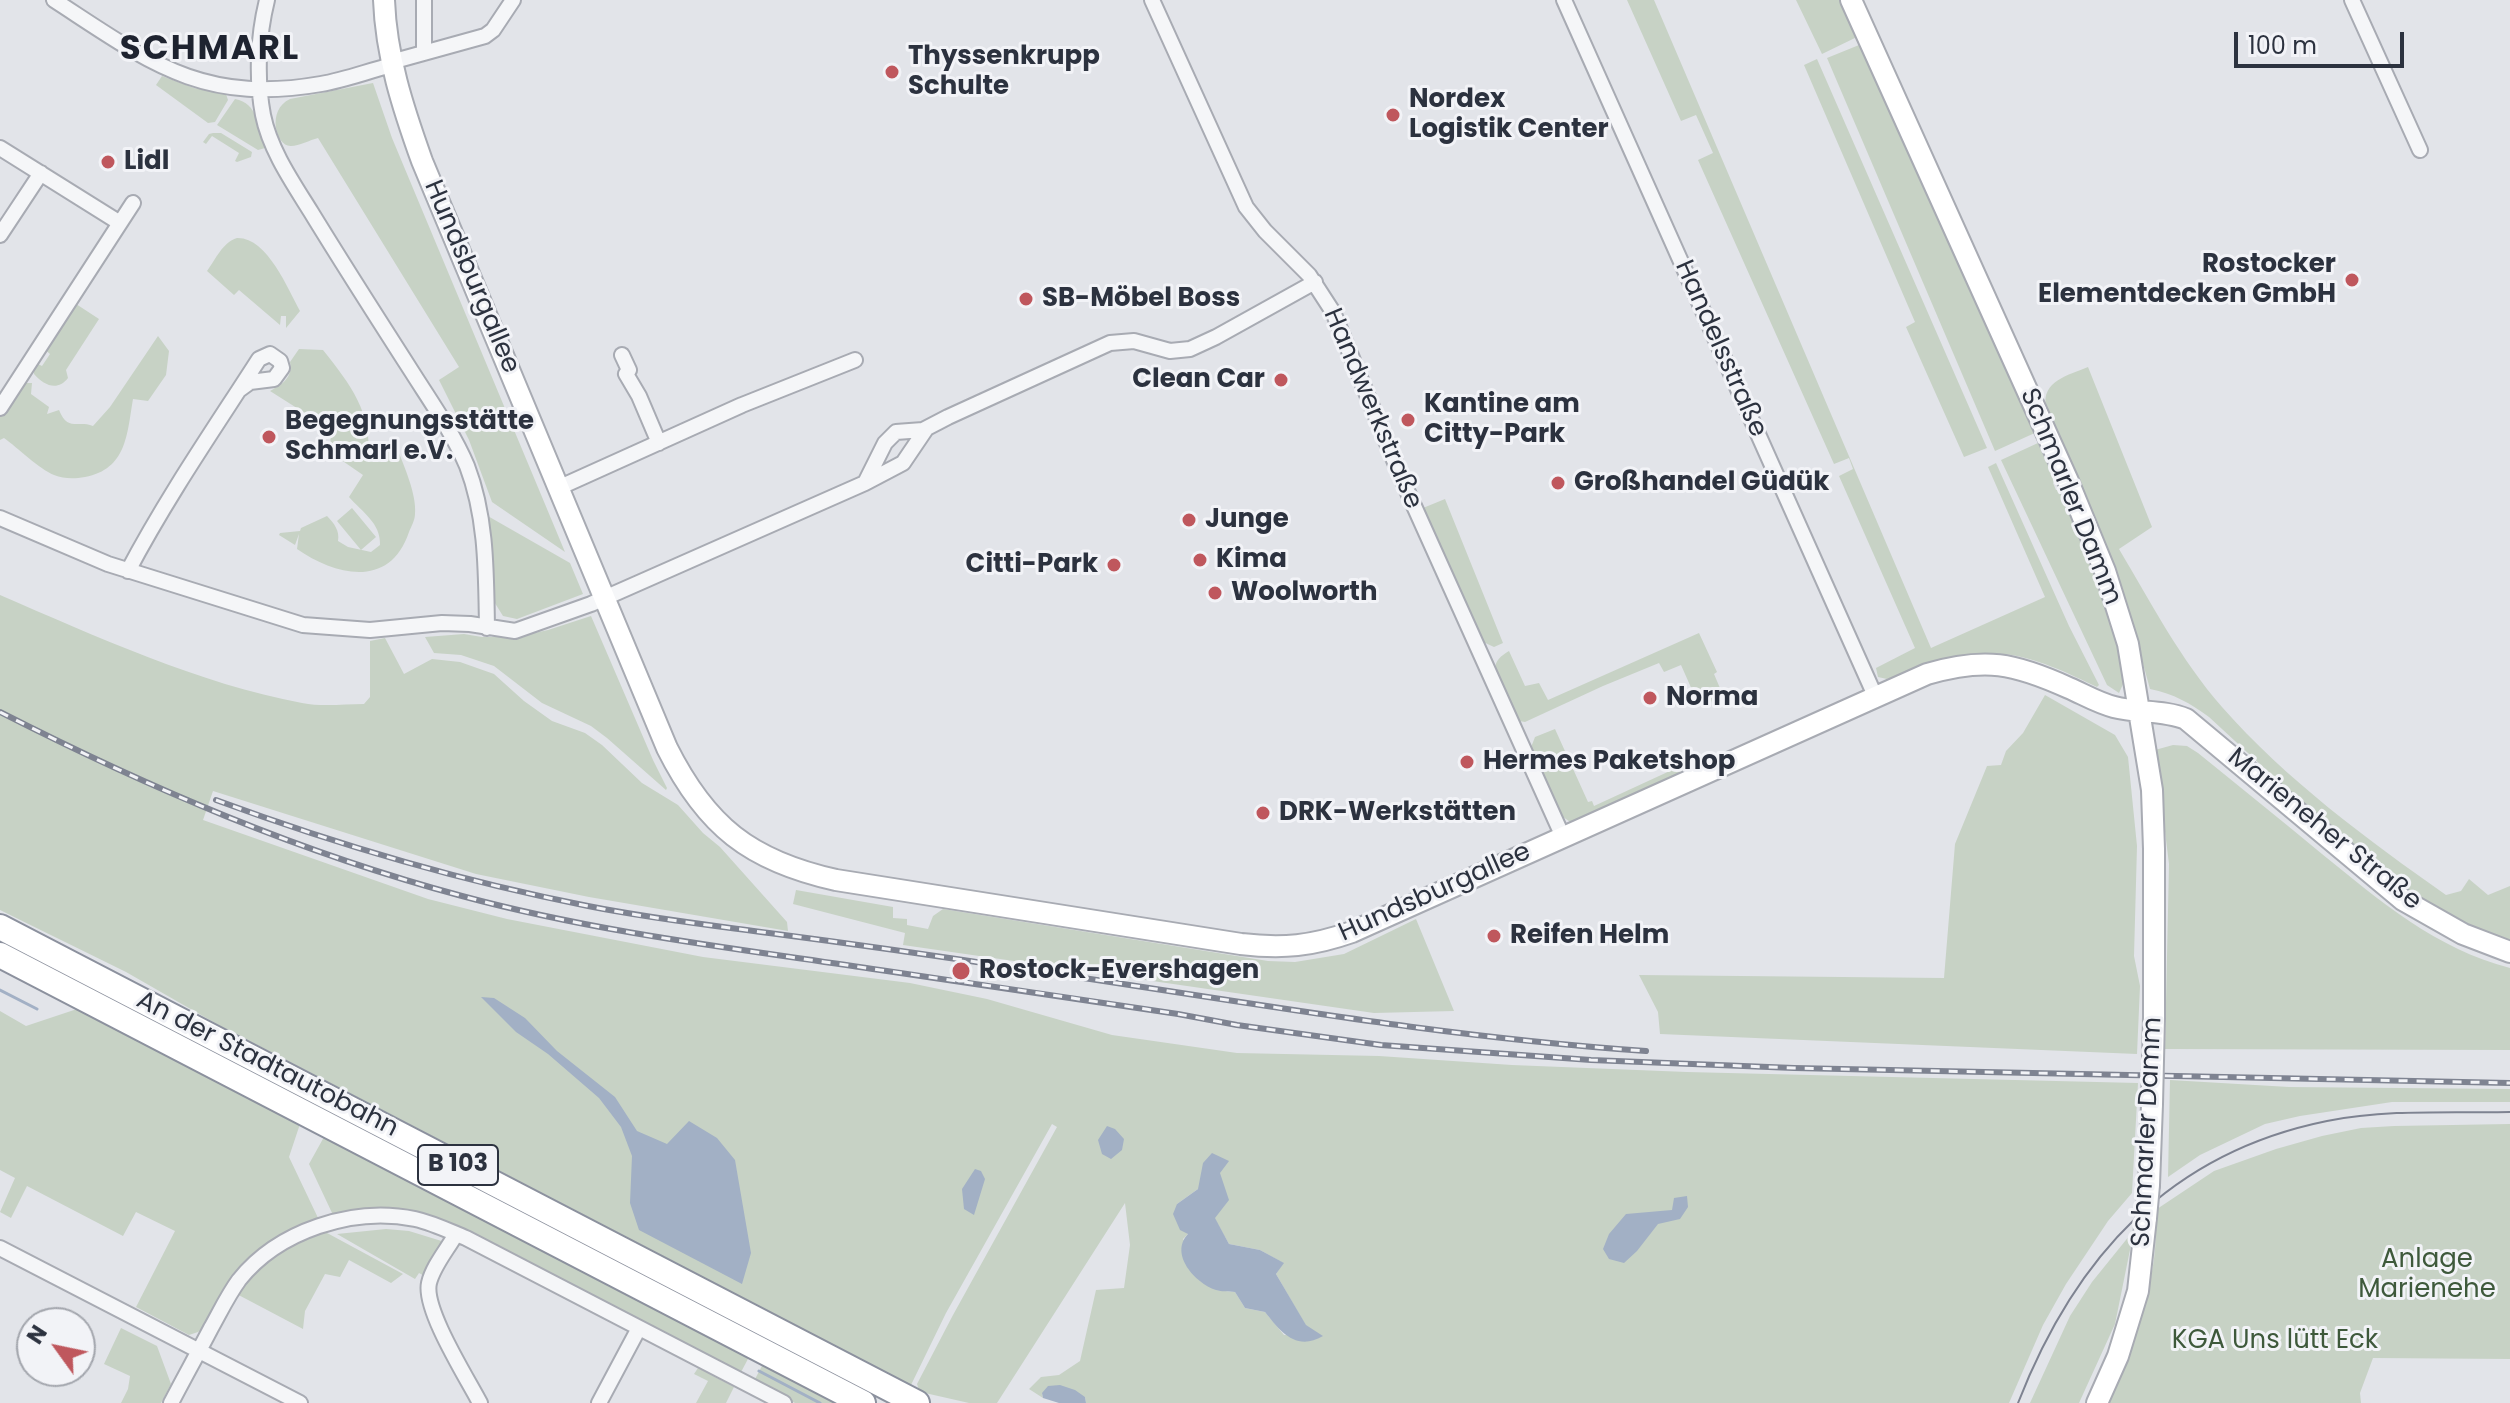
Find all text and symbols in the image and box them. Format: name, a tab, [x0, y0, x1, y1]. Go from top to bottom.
scale bar	[2238, 16, 2408, 66]
text: 100 m	[2248, 29, 2317, 62]
district label: SCHMARL	[120, 30, 300, 70]
place label: Thyssenkrupp Schulte	[908, 41, 1100, 102]
marker: Thyssenkrupp Schulte	[883, 63, 901, 81]
place label: Nordex Logistik Center	[1409, 84, 1609, 146]
marker: Nordex Logistik Center	[1384, 106, 1402, 124]
place label: Lidl	[124, 146, 169, 178]
marker: Lidl	[99, 153, 117, 171]
street label: Hundsburgallee	[416, 176, 526, 378]
place label: Rostocker Elementdecken GmbH	[2038, 249, 2336, 310]
street label: Handelsstraße	[1667, 256, 1773, 442]
marker: Rostocker Elementdecken GmbH	[2343, 271, 2361, 289]
place label: SB-Möbel Boss	[1042, 283, 1240, 315]
marker: SB-Möbel Boss	[1017, 290, 1035, 308]
street label: Handwerkstraße	[1316, 304, 1428, 514]
place label: Clean Car	[1132, 364, 1265, 396]
marker: Clean Car	[1272, 371, 1290, 389]
street label: Schmarler Damm	[2012, 384, 2128, 610]
place label: Kantine am Citty-Park	[1424, 389, 1580, 450]
place label: Begegnungsstätte Schmarl e.V.	[285, 406, 534, 468]
marker: Kantine am Citty-Park	[1399, 411, 1417, 429]
marker: Begegnungsstätte Schmarl e.V.	[260, 428, 278, 446]
place label: Großhandel Güdük	[1574, 467, 1829, 499]
marker: Großhandel Güdük	[1549, 474, 1567, 492]
place label: Junge	[1205, 504, 1289, 536]
marker: Junge	[1180, 511, 1198, 529]
place label: Kima	[1216, 544, 1287, 576]
place label: Citti-Park	[966, 549, 1098, 581]
marker: Kima	[1191, 551, 1209, 569]
marker: Citti-Park	[1105, 556, 1123, 574]
place label: Woolworth	[1231, 577, 1377, 609]
marker: Woolworth	[1206, 584, 1224, 602]
place label: Norma	[1666, 682, 1758, 714]
marker: Norma	[1641, 689, 1659, 707]
street label: Marieneher Straße	[2221, 742, 2427, 918]
place label: Hermes Paketshop	[1483, 746, 1735, 778]
marker: Hermes Paketshop	[1458, 753, 1476, 771]
place label: DRK-Werkstätten	[1279, 797, 1516, 829]
marker: DRK-Werkstätten	[1254, 804, 1272, 822]
street label: Hundsburgallee	[1334, 837, 1536, 949]
place label: Reifen Helm	[1510, 920, 1669, 952]
marker: Reifen Helm	[1485, 927, 1503, 945]
place label: Rostock-Evershagen	[979, 955, 1259, 987]
marker: Rostock-Evershagen	[950, 960, 972, 982]
street label: An der Stadtautobahn	[131, 985, 403, 1145]
street label: Schmarler Damm	[2126, 1016, 2170, 1248]
road number: B 103	[418, 1145, 498, 1185]
park label: Anlage Marienehe	[2358, 1244, 2496, 1306]
north arrow	[16, 1307, 96, 1387]
text: N	[20, 1319, 55, 1350]
park label: KGA Uns lütt Eck	[2172, 1325, 2378, 1357]

